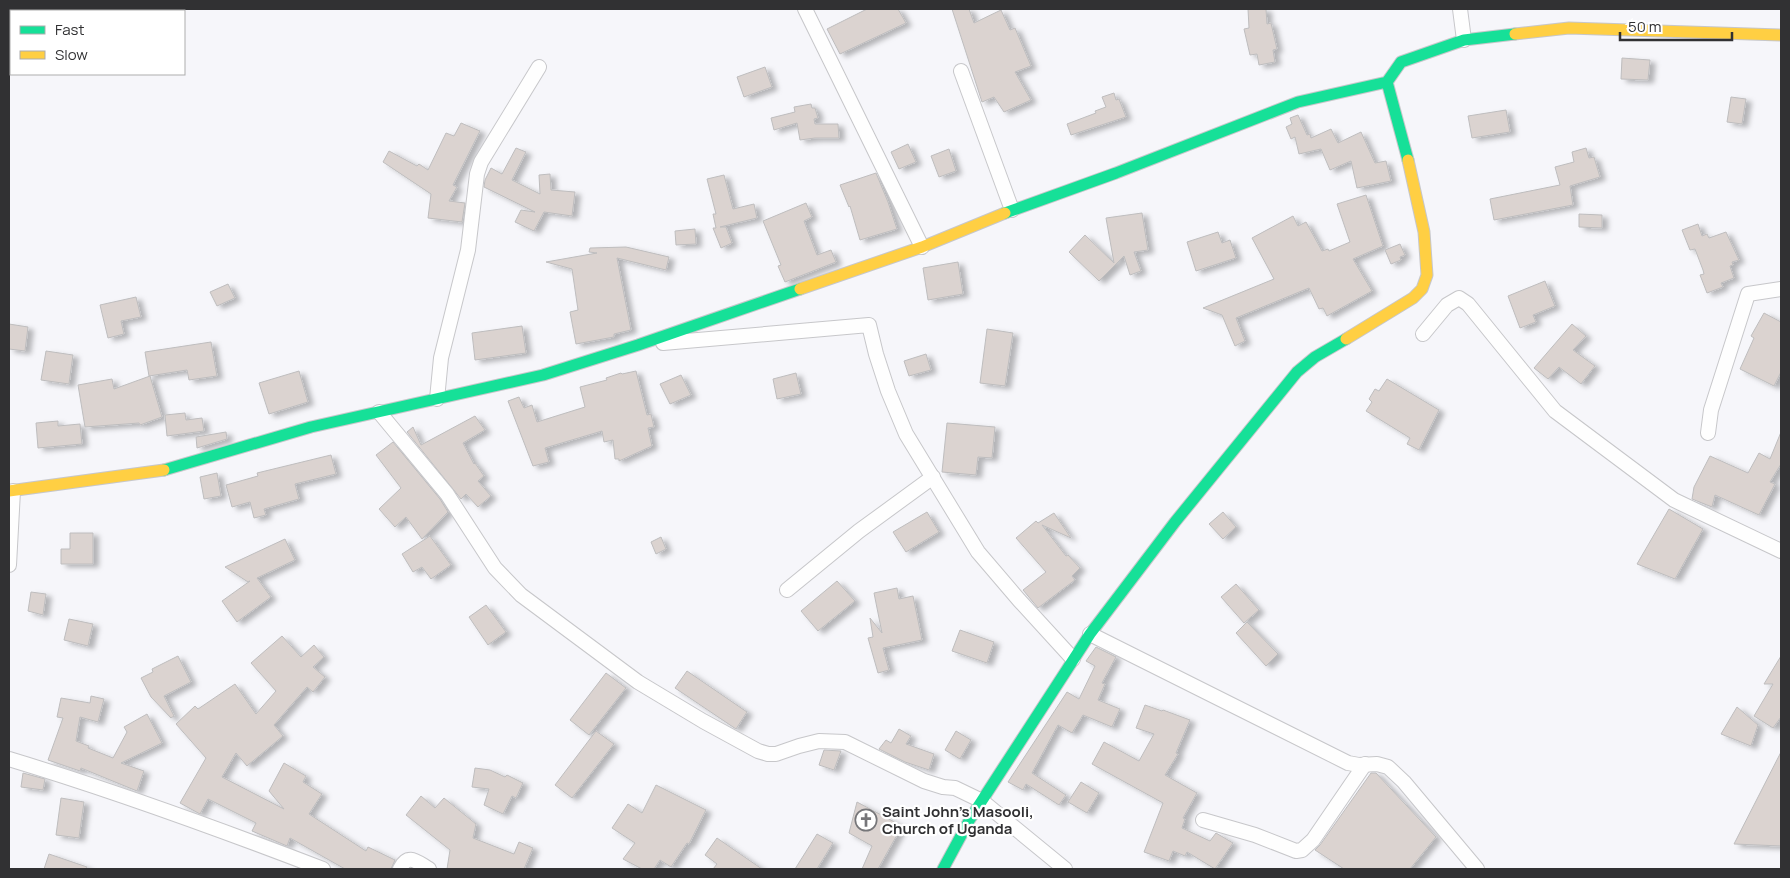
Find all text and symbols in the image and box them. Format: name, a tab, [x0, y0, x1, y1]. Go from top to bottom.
legend	[10, 10, 185, 75]
scale bar	[1620, 10, 1732, 42]
text: 50 m	[1628, 16, 1662, 37]
text: Fast	[55, 19, 84, 40]
text: Slow	[55, 44, 88, 65]
place label: Saint John's Masooli, Church of Uganda	[882, 801, 1034, 839]
church icon: Saint John's Masooli, Church of Uganda	[854, 808, 878, 832]

